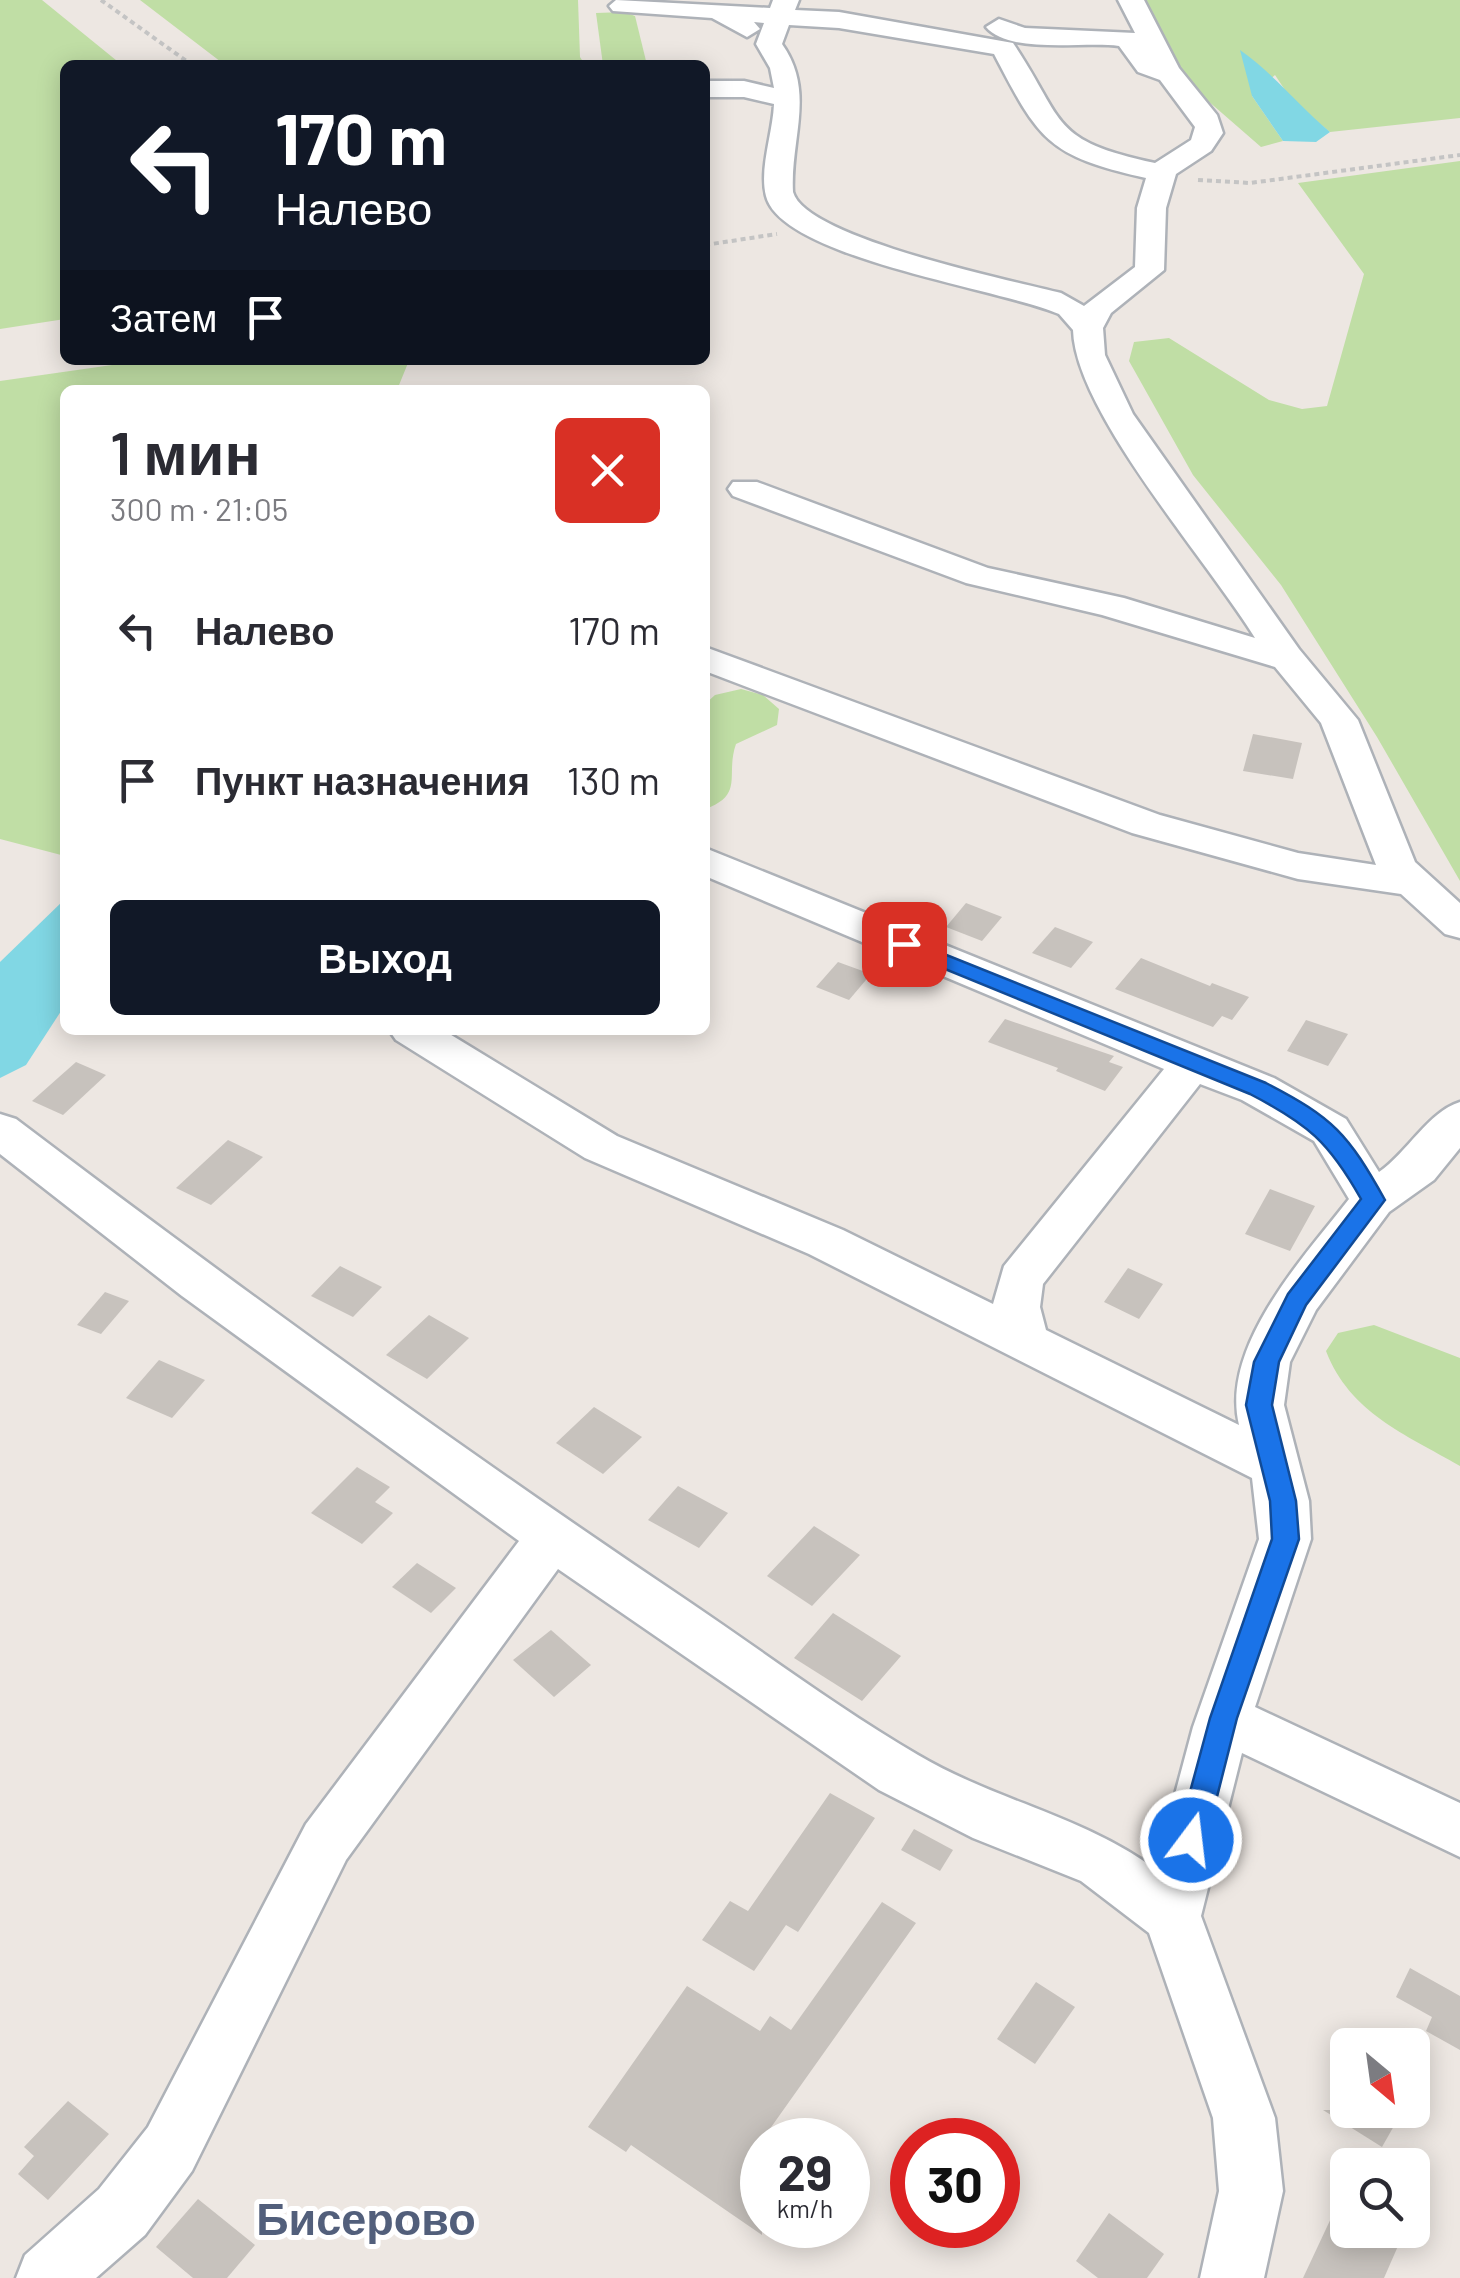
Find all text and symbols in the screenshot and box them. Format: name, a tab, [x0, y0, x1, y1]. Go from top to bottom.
text: 170 m	[275, 95, 447, 179]
icon: left	[110, 100, 240, 230]
text: Налево	[275, 180, 432, 234]
icon: arrive	[238, 290, 293, 345]
text: Затем	[110, 294, 218, 340]
text: 1 мин	[110, 415, 261, 487]
button: close	[555, 418, 660, 523]
text: 300 m · 21:05	[110, 489, 288, 527]
icon: left	[110, 603, 165, 658]
text: Налево	[195, 607, 334, 653]
text: 170 m	[568, 607, 660, 653]
icon: arrive	[110, 753, 165, 808]
text: Пункт назначения	[195, 757, 530, 803]
text: 130 m	[567, 757, 660, 803]
button: Выход	[110, 900, 660, 1015]
pin	[862, 902, 947, 987]
icon: arrive	[877, 917, 932, 972]
position arrow	[1139, 1788, 1243, 1892]
north arrow	[1330, 2028, 1430, 2128]
map controls	[1330, 2028, 1430, 2248]
speed limit sign: 30	[890, 2118, 1020, 2248]
text: 29	[778, 2141, 832, 2201]
button: search	[1330, 2148, 1430, 2248]
district label: Бисерово	[256, 2190, 476, 2244]
text: km/h	[777, 2193, 833, 2223]

